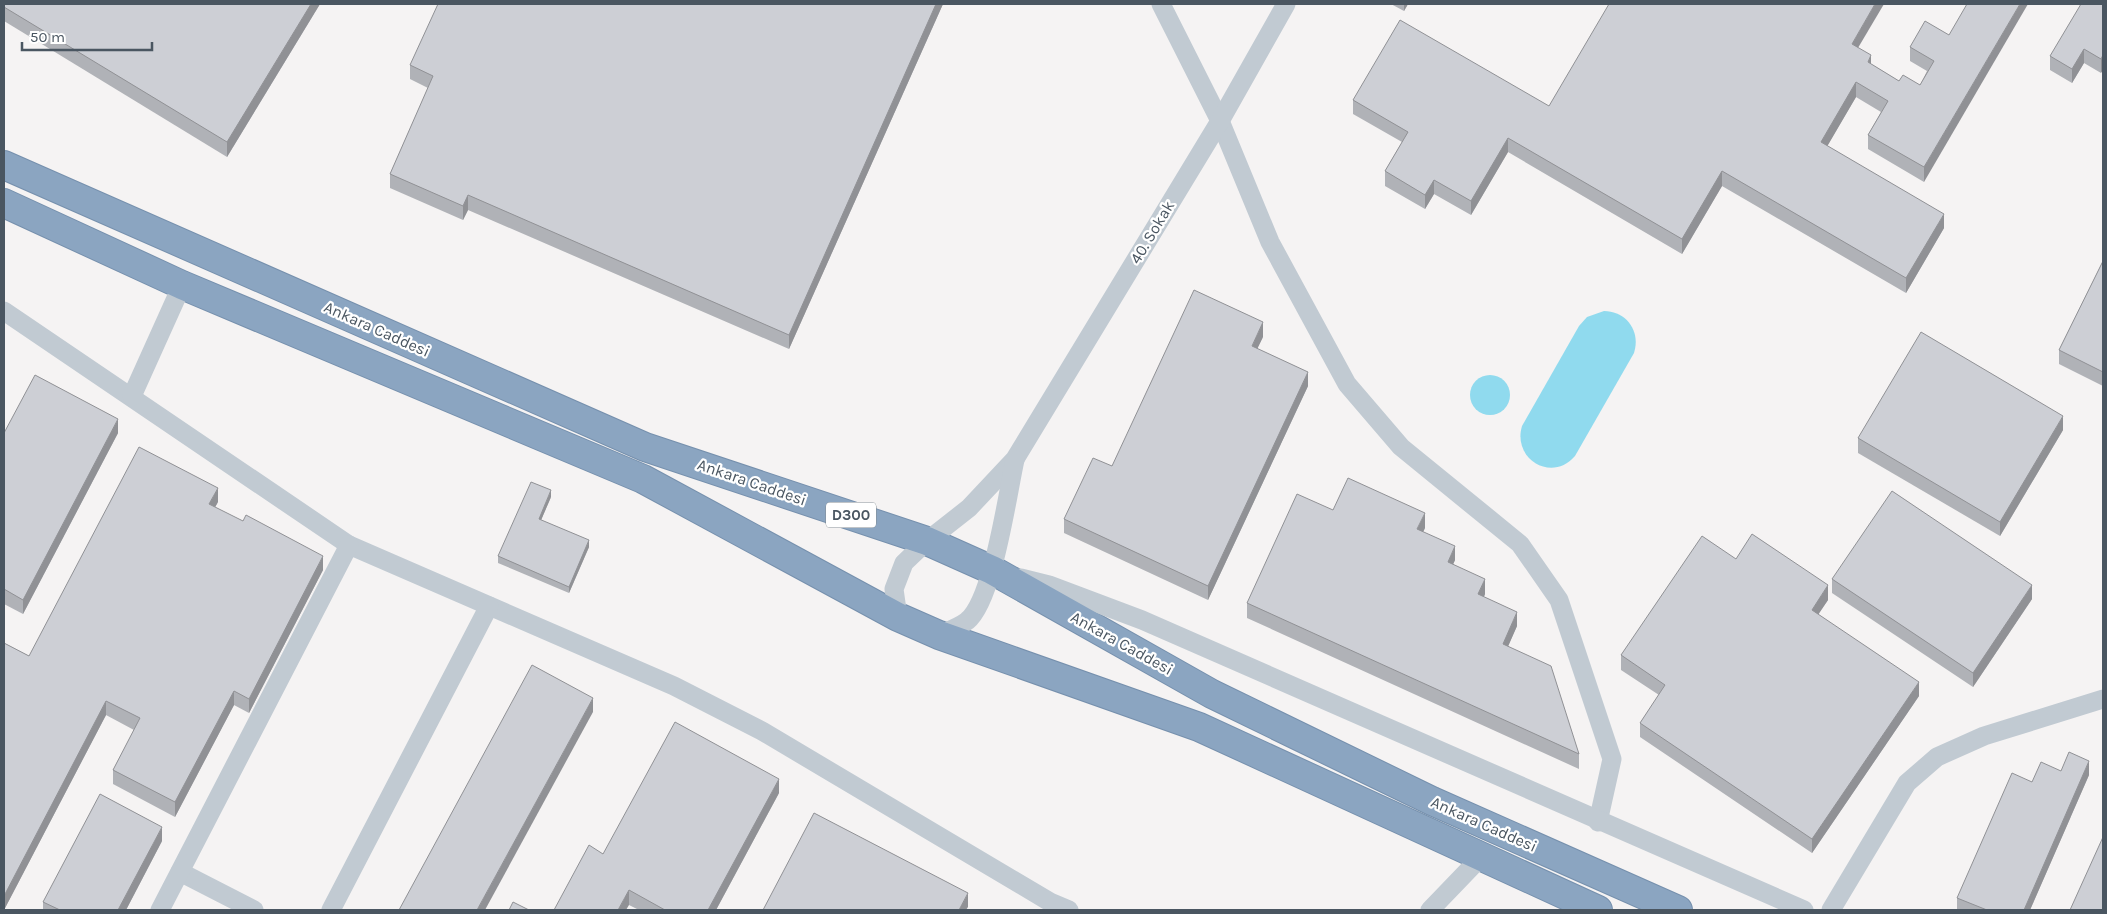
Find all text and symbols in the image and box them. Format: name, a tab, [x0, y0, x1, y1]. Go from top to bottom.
scale bar	[22, 20, 152, 52]
text: 50 m	[30, 28, 65, 46]
street label: 40. Sokak	[1126, 197, 1178, 267]
street label: Ankara Caddesi	[321, 297, 433, 361]
street label: Ankara Caddesi	[695, 454, 809, 510]
road number: D300	[826, 502, 876, 528]
street label: Ankara Caddesi	[1068, 607, 1176, 679]
street label: Ankara Caddesi	[1428, 792, 1540, 856]

